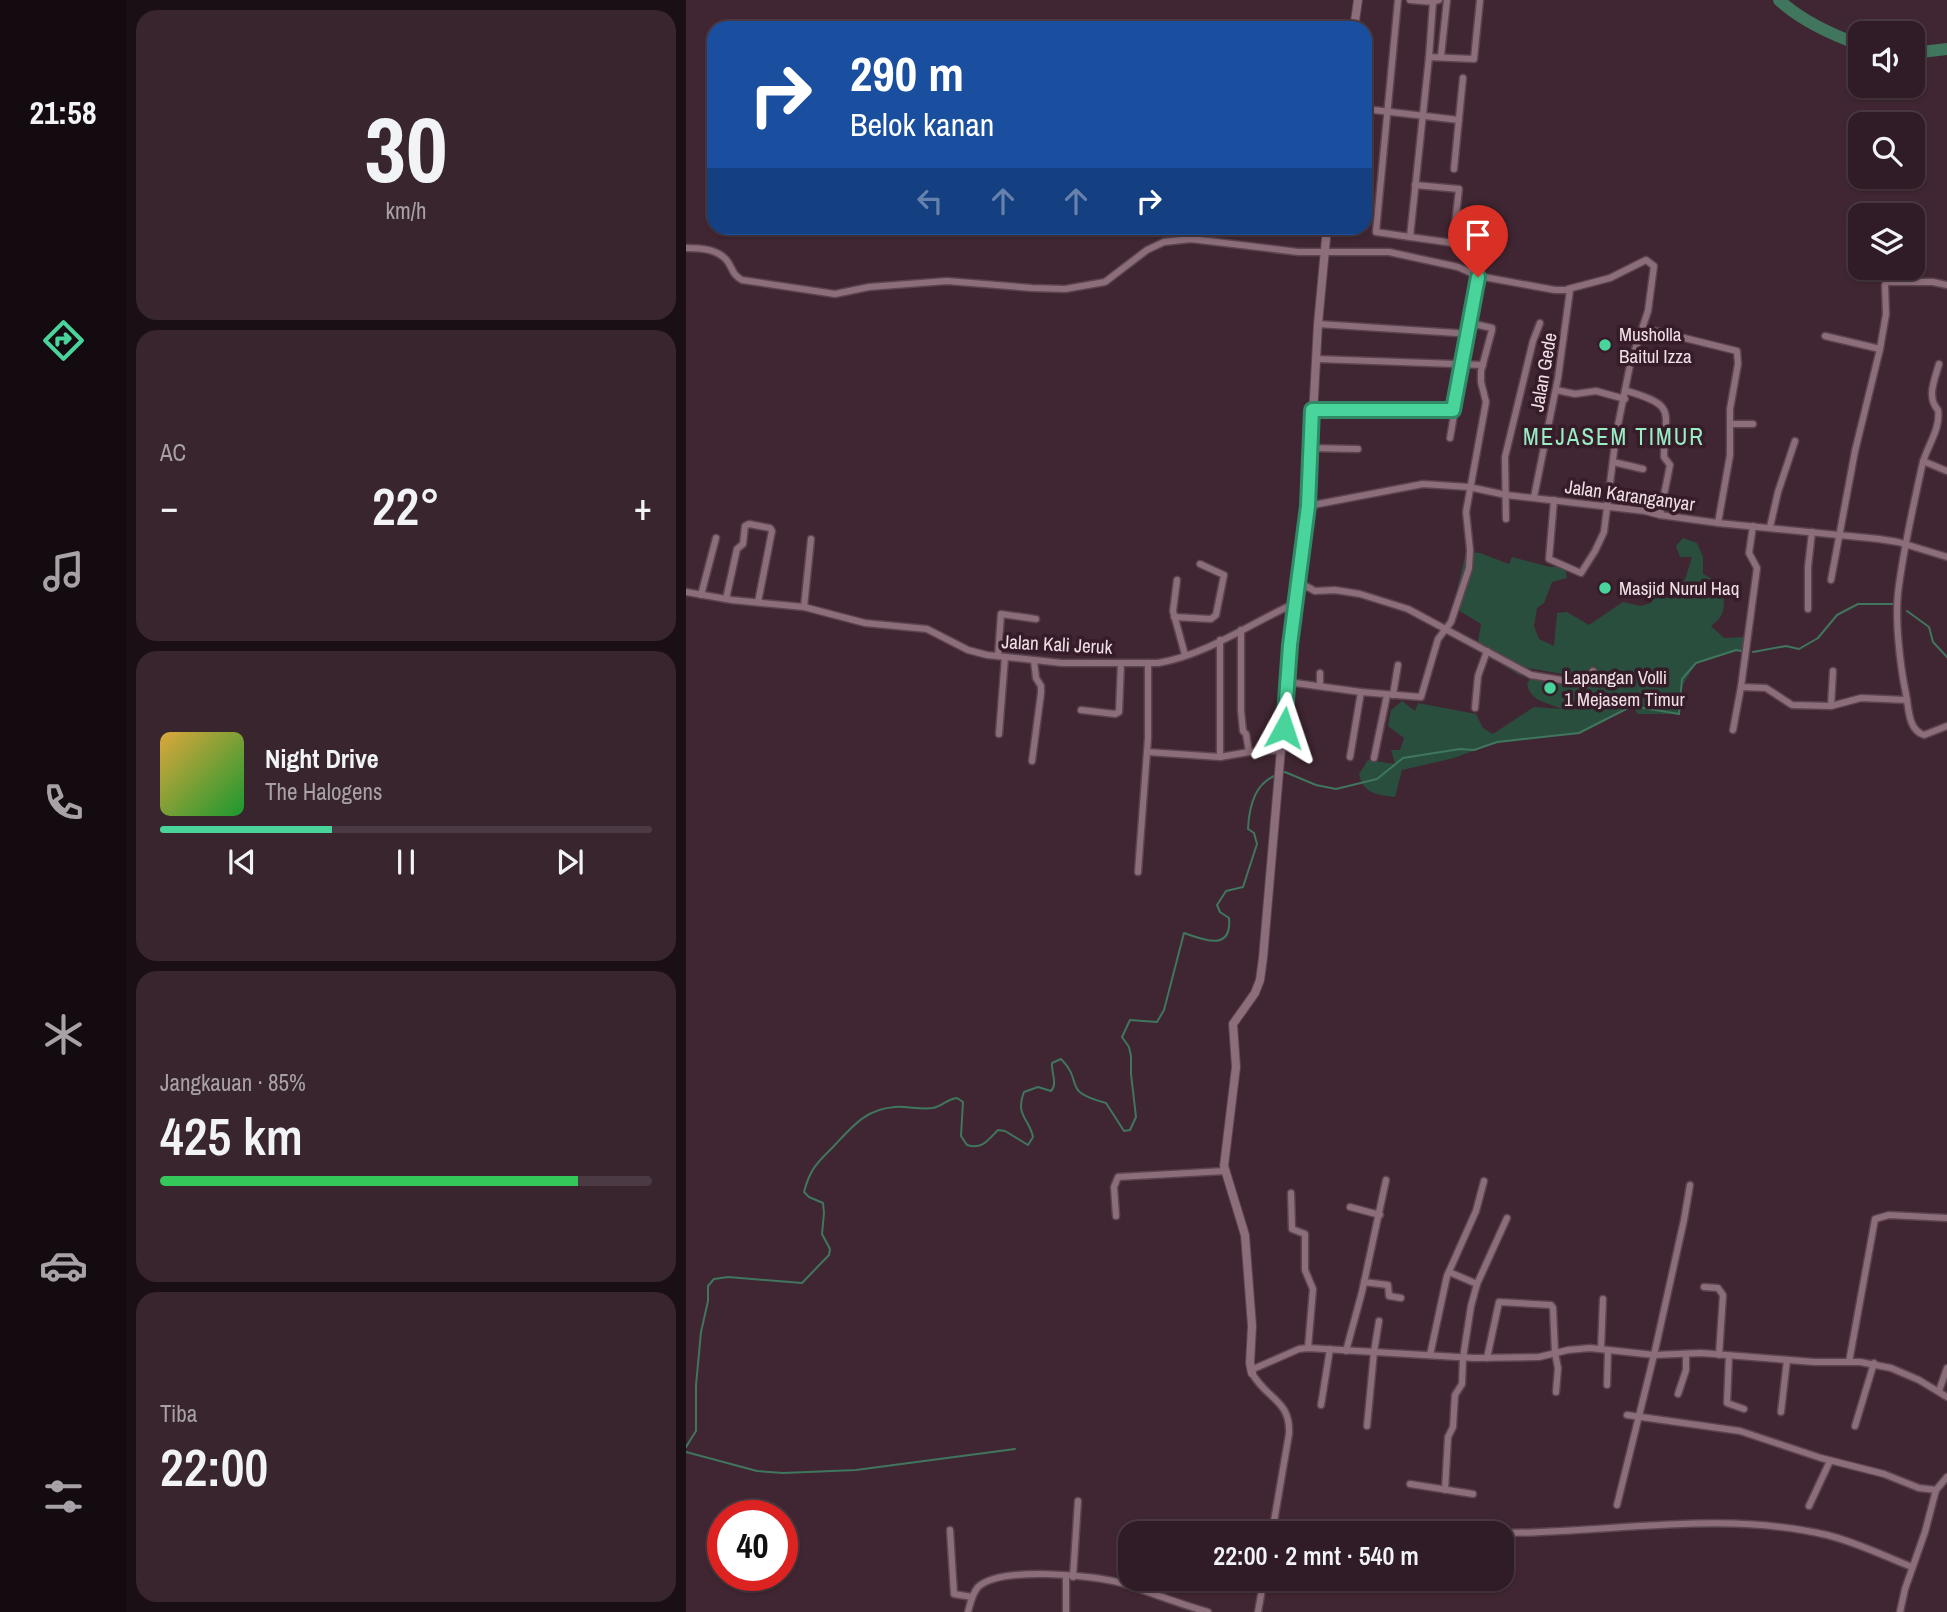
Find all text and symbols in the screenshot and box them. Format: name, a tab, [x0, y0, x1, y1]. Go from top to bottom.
map controls	[1848, 21, 1925, 280]
button: sound	[1848, 21, 1925, 98]
text: 290 m	[850, 40, 964, 106]
icon: right	[735, 49, 826, 140]
text: 30	[365, 88, 448, 210]
text: 21:58	[29, 91, 97, 134]
text: Belok kanan	[850, 103, 994, 146]
button: search	[1848, 112, 1925, 189]
icon: left	[911, 182, 949, 220]
icon: ahead	[984, 182, 1022, 220]
icon: ahead	[1057, 182, 1095, 220]
icon: right	[1130, 182, 1168, 220]
text: km/h	[386, 195, 426, 226]
button: layers	[1848, 203, 1925, 280]
pin	[1448, 205, 1508, 277]
icon: arrive	[1459, 216, 1497, 254]
icon: directions	[39, 316, 88, 365]
place label: Musholla Baitul Izza	[1619, 321, 1692, 369]
street label: Jalan Gede	[1523, 331, 1563, 413]
marker: Musholla Baitul Izza	[1597, 337, 1613, 353]
district label: MEJASEM TIMUR	[1523, 421, 1705, 452]
text: AC	[160, 437, 186, 468]
text: 22°	[372, 471, 440, 541]
street label: Jalan Karanganyar	[1563, 473, 1697, 517]
text: −	[160, 481, 178, 532]
text: +	[634, 481, 652, 532]
icon: music	[39, 547, 88, 596]
place label: Masjid Nurul Haq	[1619, 575, 1739, 601]
marker: Masjid Nurul Haq	[1597, 580, 1613, 596]
street label: Jalan Kali Jeruk	[1001, 628, 1113, 660]
place label: Lapangan Volli 1 Mejasem Timur	[1564, 664, 1685, 712]
marker: Lapangan Volli 1 Mejasem Timur	[1542, 680, 1558, 696]
position arrow	[1247, 691, 1321, 765]
text: Night Drive	[265, 741, 379, 776]
text: The Halogens	[265, 776, 382, 807]
icon: phone	[39, 778, 88, 827]
icon: previous	[223, 843, 261, 881]
icon: pause	[387, 843, 425, 881]
icon: next	[551, 843, 589, 881]
icon: climate	[39, 1010, 88, 1059]
text: Jangkauan · 85%	[160, 1067, 306, 1098]
text: 425 km	[160, 1101, 303, 1171]
icon: car	[39, 1241, 88, 1290]
text: Tiba	[160, 1398, 197, 1429]
text: 22:00	[160, 1432, 268, 1502]
icon: filters	[39, 1472, 88, 1521]
speed limit sign: 40	[707, 1500, 798, 1591]
text: 22:00 · 2 mnt · 540 m	[1213, 1538, 1419, 1573]

